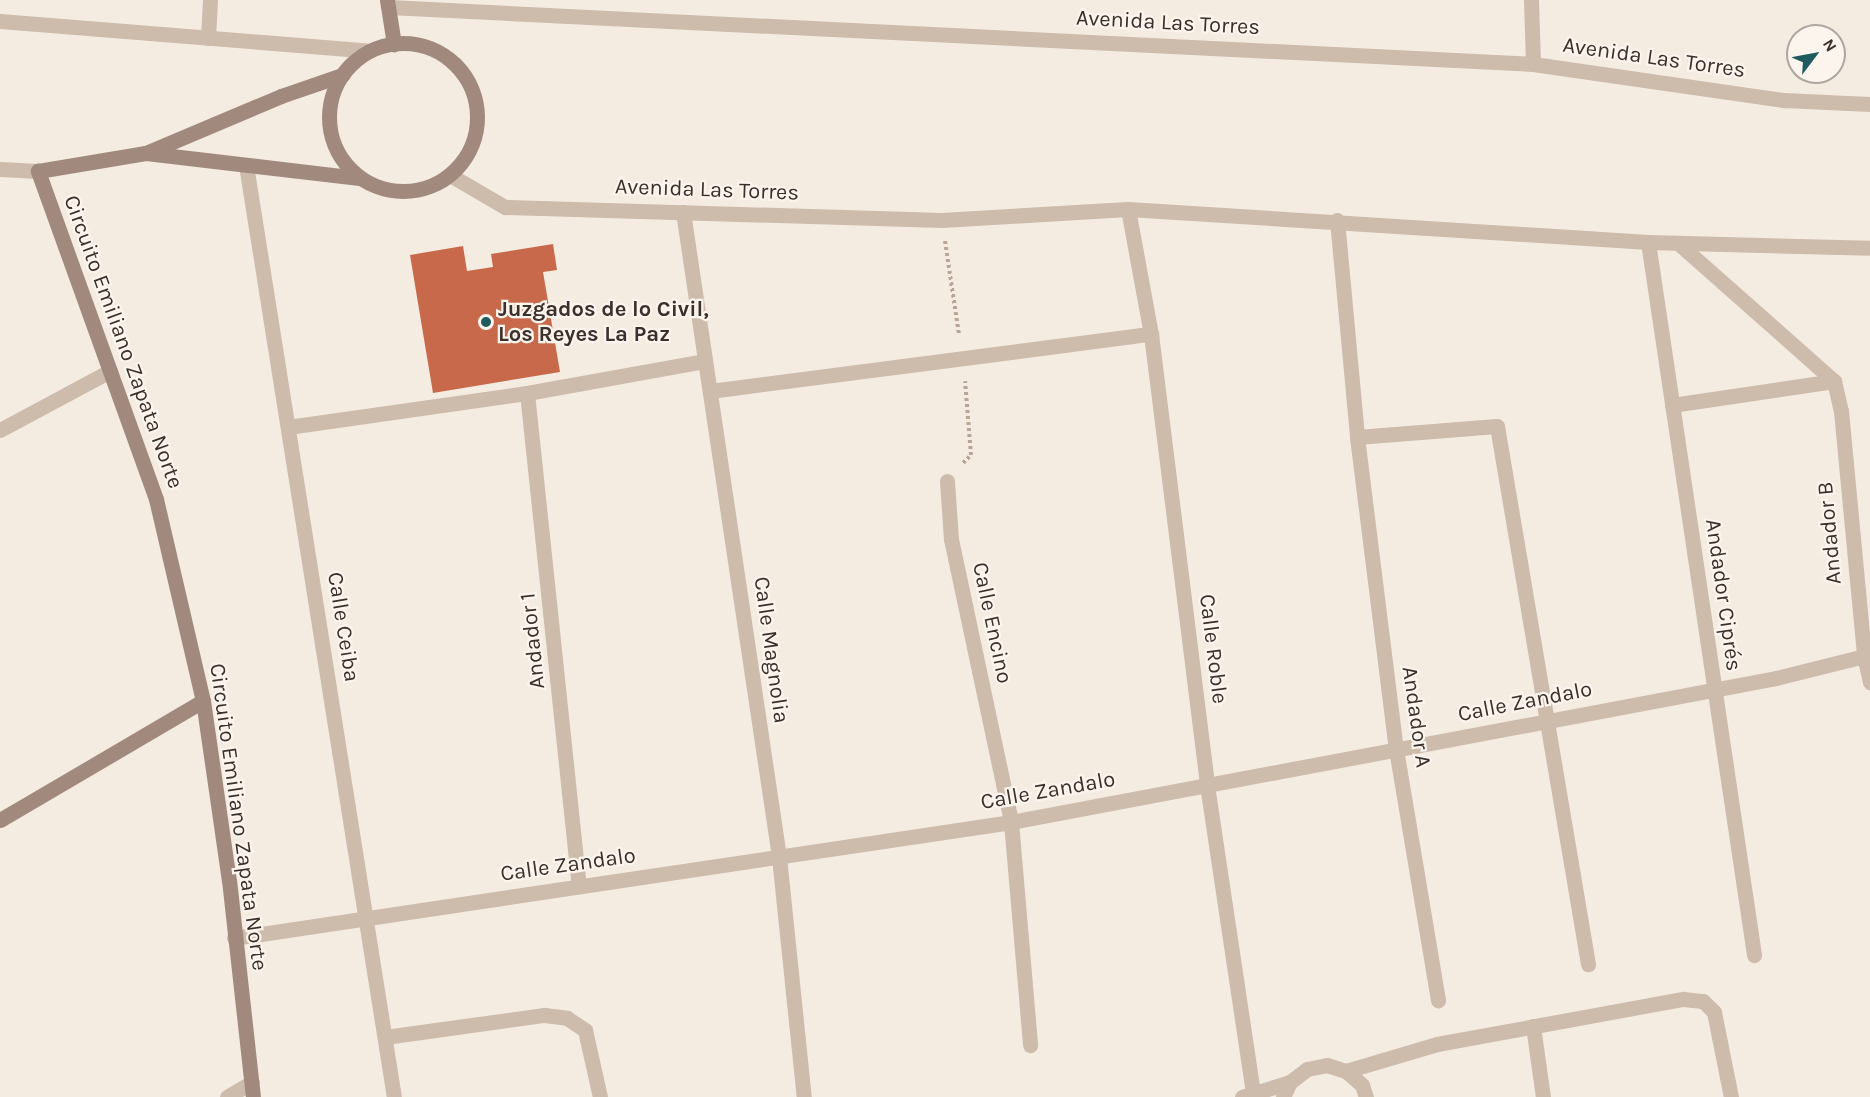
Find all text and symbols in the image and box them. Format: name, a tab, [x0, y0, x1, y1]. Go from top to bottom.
street label: Avenida Las Torres	[1075, 5, 1261, 41]
north arrow	[1786, 24, 1846, 84]
street label: Avenida Las Torres	[1561, 32, 1747, 84]
text: N	[1819, 35, 1841, 55]
street label: Avenida Las Torres	[615, 174, 799, 206]
street label: Circuito Emiliano Zapata Norte	[58, 192, 188, 492]
place label: Juzgados de lo Civil, Los Reyes La Paz	[498, 296, 709, 348]
marker: Juzgados de lo Civil, Los Reyes La Paz	[479, 315, 493, 329]
street label: Andador B	[1812, 481, 1848, 585]
street label: Andador Ciprés	[1699, 517, 1747, 673]
street label: Calle Encino	[966, 560, 1018, 686]
street label: Calle Ceiba	[321, 570, 365, 684]
street label: Calle Magnolia	[748, 575, 794, 725]
street label: Andador 1	[515, 592, 551, 690]
street label: Calle Roble	[1193, 593, 1233, 705]
street label: Circuito Emiliano Zapata Norte	[203, 662, 273, 972]
street label: Andador A	[1396, 665, 1436, 769]
street label: Calle Zandalo	[1456, 676, 1594, 728]
street label: Calle Zandalo	[979, 766, 1117, 816]
street label: Calle Zandalo	[499, 842, 637, 888]

